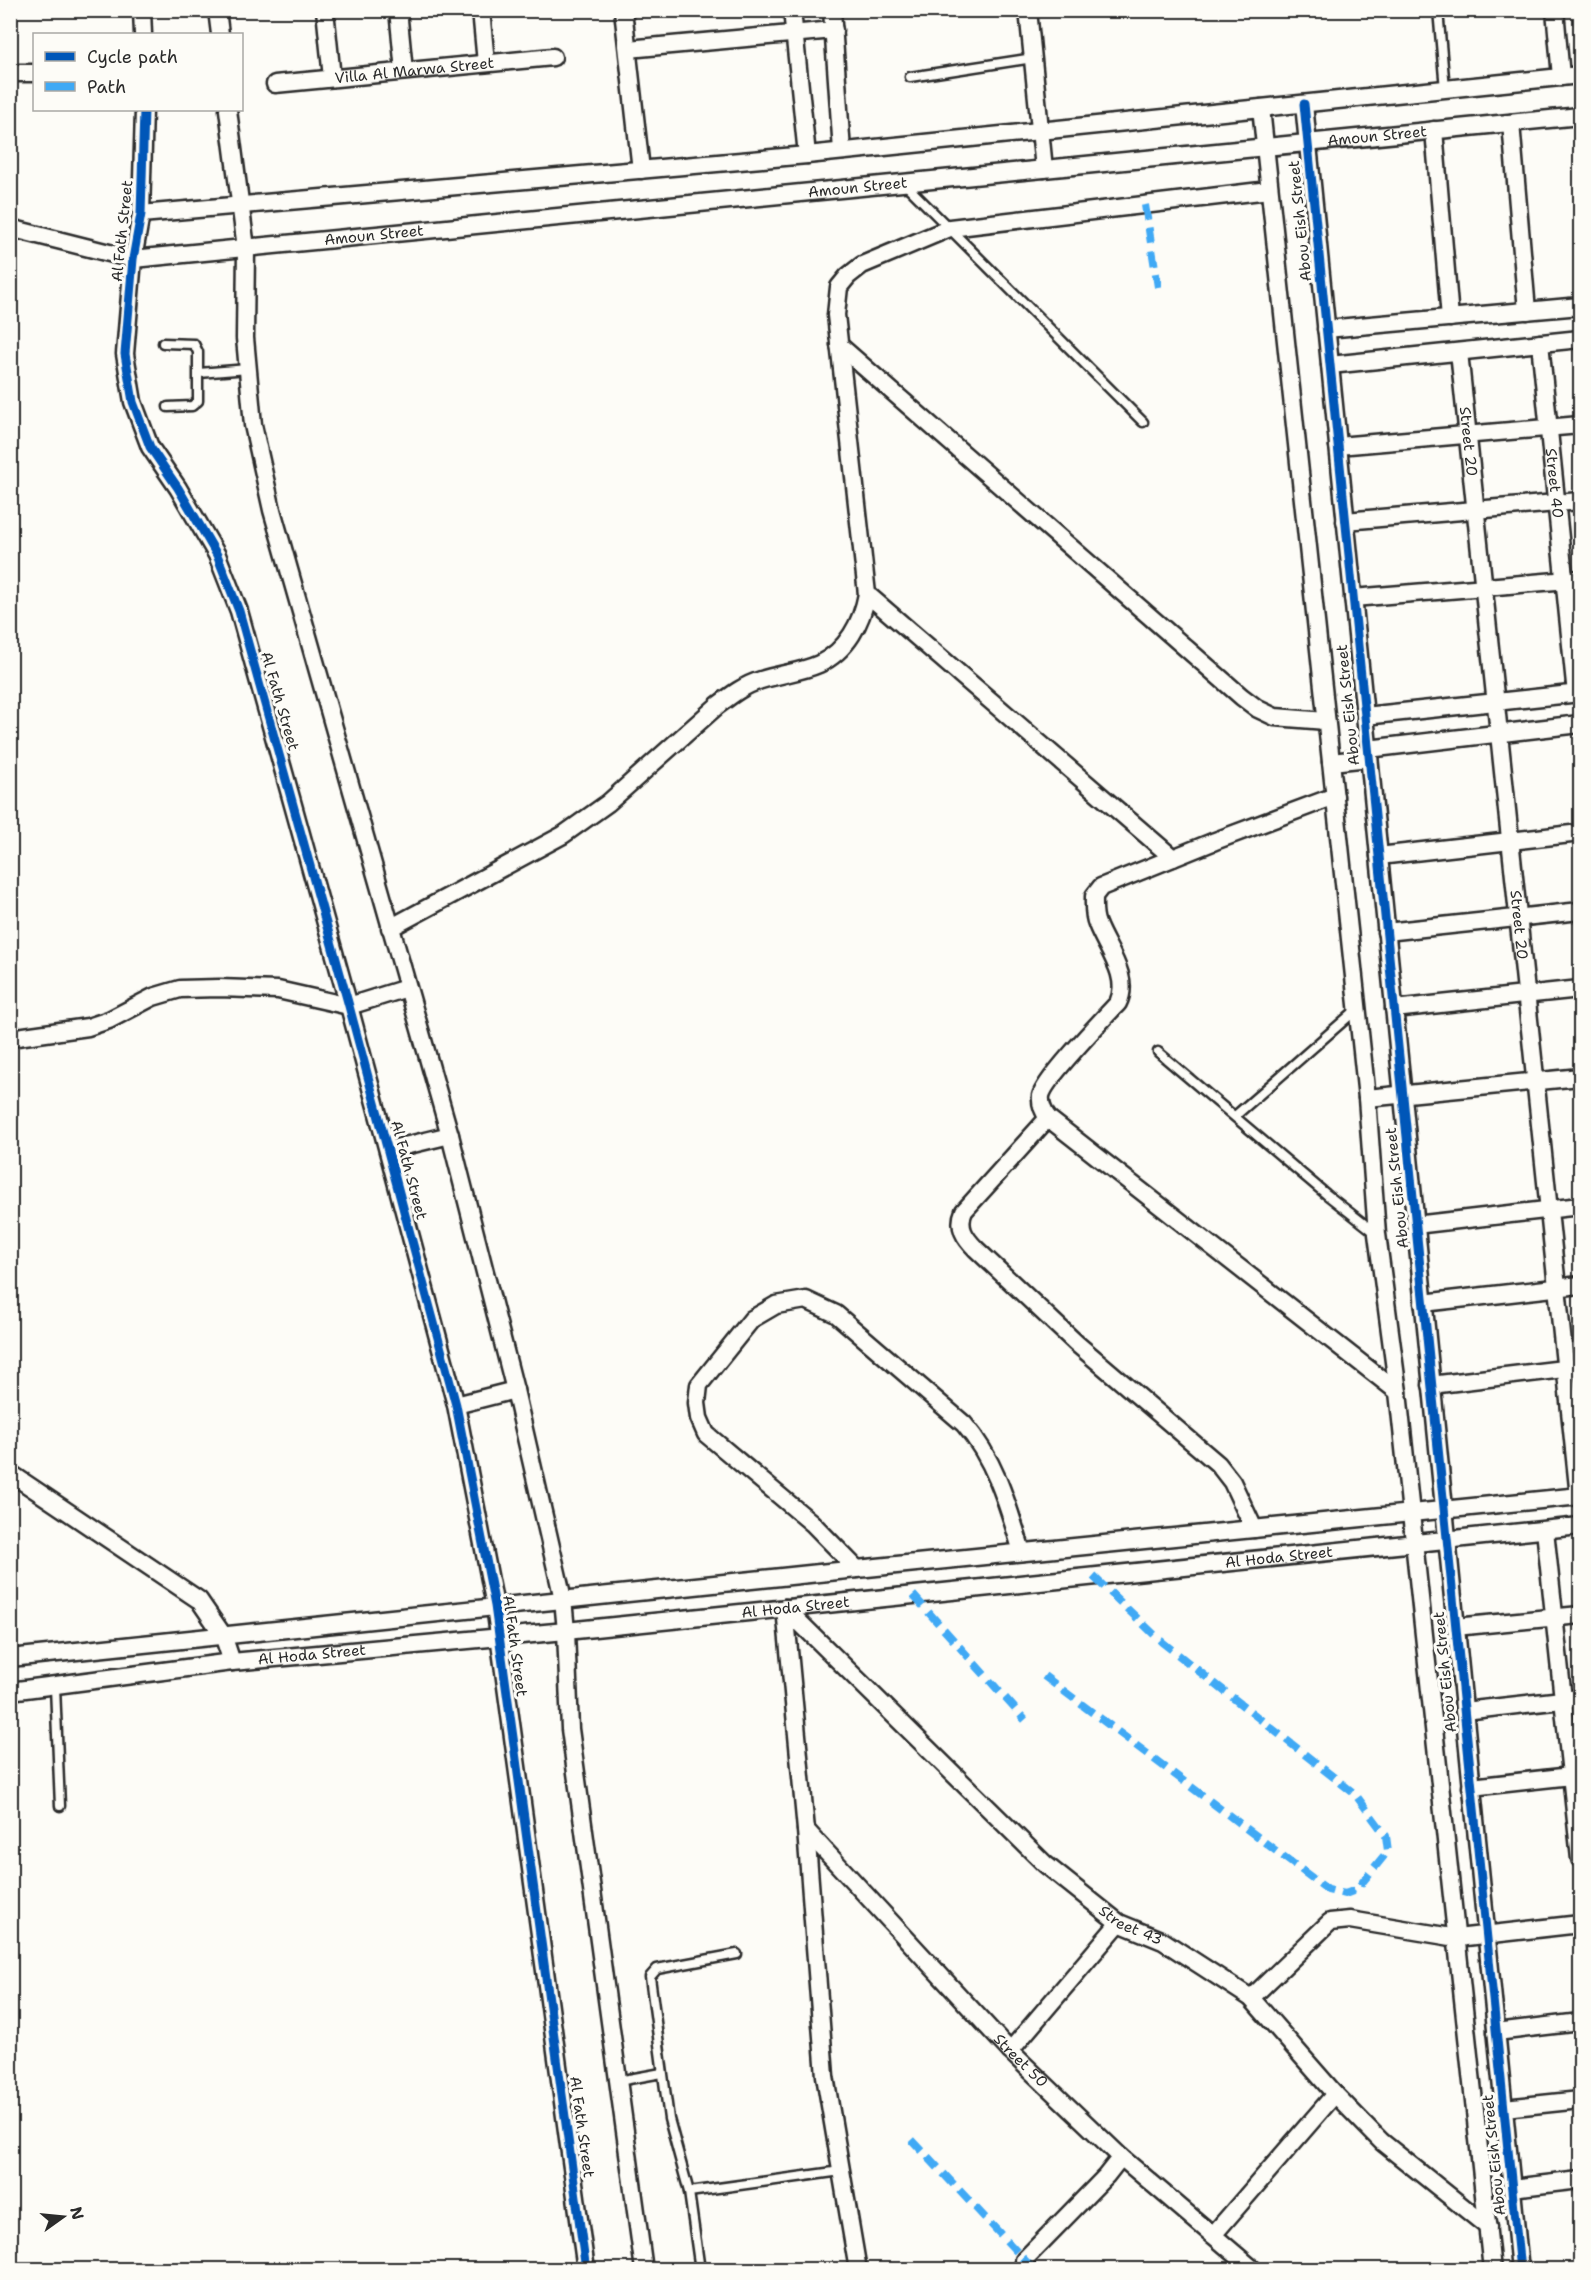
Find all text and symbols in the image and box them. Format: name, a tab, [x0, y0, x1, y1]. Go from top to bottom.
legend	[33, 33, 243, 111]
text: Cycle path	[87, 45, 178, 69]
street label: Villa Al Marwa Street	[334, 53, 495, 88]
text: Path	[87, 75, 126, 99]
street label: Amoun Street	[1326, 121, 1428, 151]
street label: Abou Eish Street	[1284, 160, 1316, 282]
street label: Amoun Street	[807, 173, 908, 202]
street label: Al Fath Street	[107, 179, 137, 283]
street label: Amoun Street	[323, 220, 425, 250]
street label: Street 20	[1455, 406, 1482, 477]
street label: Street 40	[1541, 447, 1568, 519]
street label: Abou Eish Street	[1332, 644, 1364, 766]
street label: Al Fath Street	[256, 649, 304, 753]
street label: Street 20	[1505, 889, 1533, 961]
street label: Al Fath Street	[386, 1118, 432, 1222]
street label: Abou Eish Street	[1381, 1127, 1413, 1249]
street label: Al Hoda Street	[1224, 1542, 1334, 1573]
street label: Al Hoda Street	[740, 1592, 850, 1623]
street label: Al Fath Street	[498, 1594, 532, 1698]
street label: Abou Eish Street	[1429, 1611, 1461, 1733]
street label: Al Hoda Street	[257, 1640, 367, 1670]
street label: Street 43	[1095, 1901, 1165, 1950]
street label: Street 50	[989, 2029, 1052, 2092]
street label: Al Fath Street	[565, 2075, 599, 2179]
street label: Abou Eish Street	[1478, 2094, 1510, 2216]
north arrow	[33, 2187, 93, 2247]
text: N	[65, 2204, 89, 2222]

